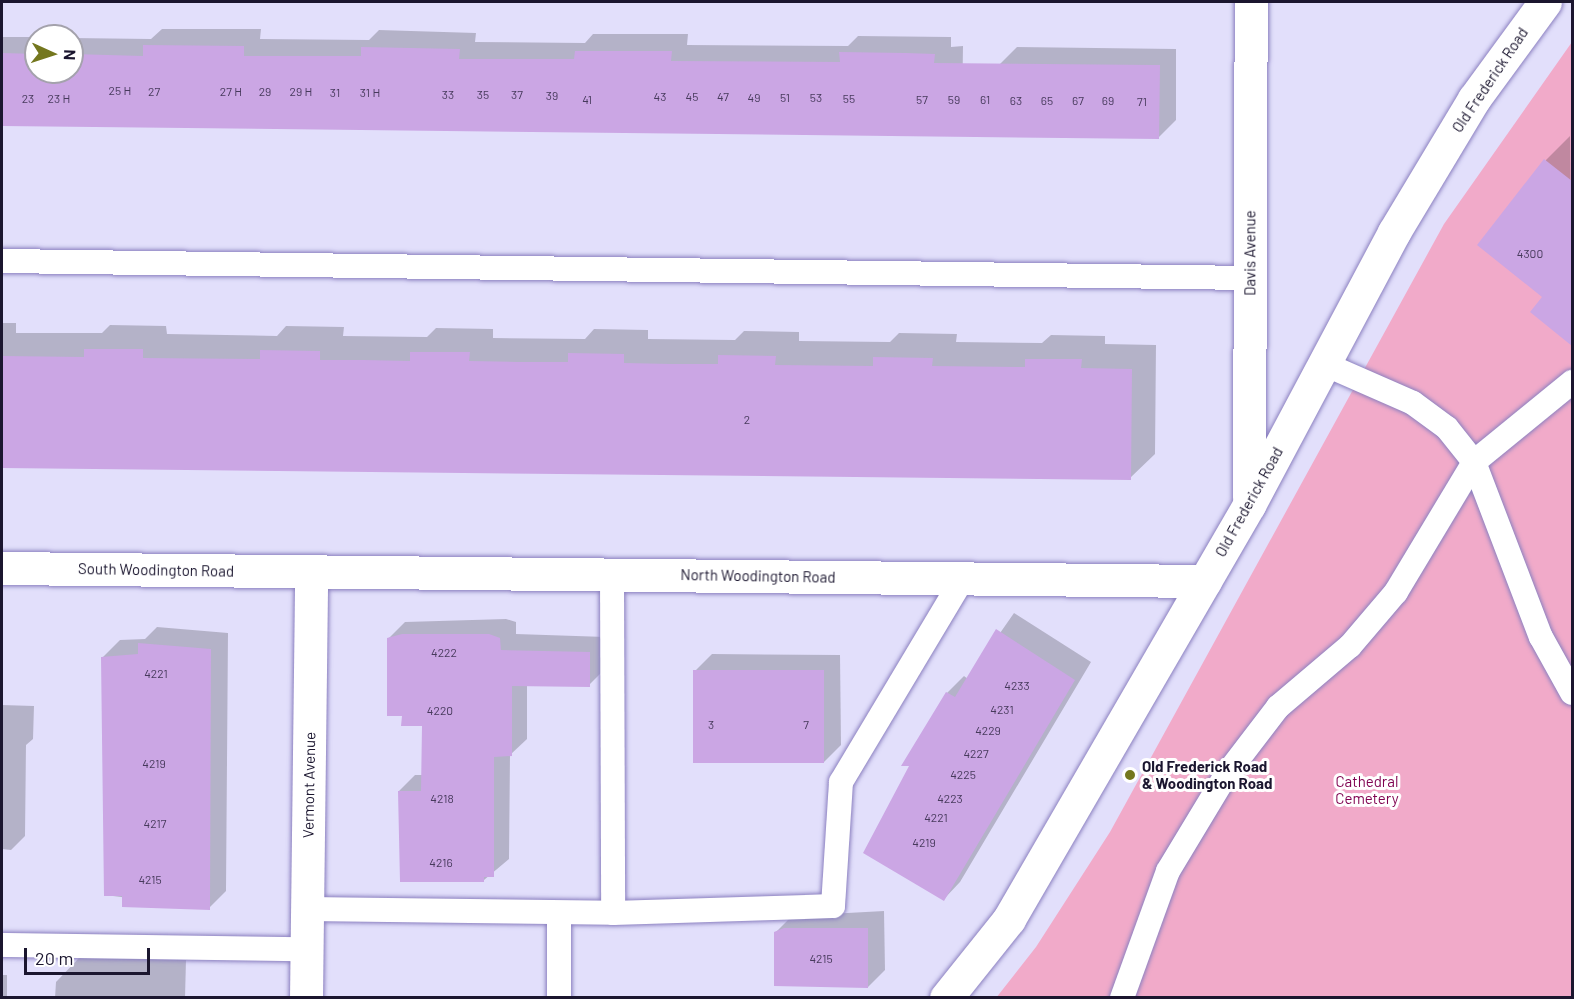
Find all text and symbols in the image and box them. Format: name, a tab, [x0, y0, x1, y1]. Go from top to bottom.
north arrow	[24, 24, 84, 84]
street label: Old Frederick Road	[1448, 24, 1532, 136]
text: N	[61, 49, 80, 61]
house number: 25 H	[109, 84, 131, 98]
house number: 27	[148, 85, 160, 99]
house number: 27 H	[220, 85, 242, 99]
house number: 29	[259, 85, 271, 99]
house number: 29 H	[290, 85, 312, 99]
house number: 31	[330, 86, 340, 100]
house number: 31 H	[360, 86, 380, 100]
house number: 33	[442, 88, 454, 102]
house number: 35	[477, 88, 489, 102]
house number: 37	[511, 88, 523, 102]
house number: 39	[546, 89, 558, 103]
house number: 43	[654, 90, 666, 104]
house number: 45	[686, 90, 698, 104]
house number: 47	[717, 90, 729, 104]
house number: 49	[748, 91, 760, 105]
house number: 51	[780, 91, 790, 105]
house number: 53	[810, 91, 822, 105]
house number: 23	[22, 92, 34, 106]
house number: 23 H	[48, 92, 70, 106]
house number: 55	[843, 92, 855, 106]
house number: 41	[582, 93, 592, 107]
house number: 57	[916, 93, 928, 107]
house number: 59	[948, 93, 960, 107]
house number: 61	[980, 93, 990, 107]
house number: 63	[1010, 94, 1022, 108]
house number: 65	[1041, 94, 1053, 108]
house number: 67	[1072, 94, 1084, 108]
house number: 69	[1102, 94, 1114, 108]
house number: 71	[1137, 95, 1147, 109]
street label: Davis Avenue	[1241, 210, 1259, 296]
house number: 4300	[1517, 247, 1543, 261]
house number: 2	[744, 413, 750, 427]
street label: Old Frederick Road	[1211, 444, 1287, 560]
street label: South Woodington Road	[78, 560, 234, 580]
street label: North Woodington Road	[680, 566, 836, 586]
house number: 4222	[431, 646, 457, 660]
house number: 4221	[144, 667, 168, 681]
house number: 4233	[1004, 679, 1030, 693]
house number: 4231	[990, 703, 1014, 717]
house number: 4220	[427, 704, 453, 718]
house number: 3	[708, 718, 714, 732]
house number: 7	[803, 718, 809, 732]
house number: 4229	[975, 724, 1001, 738]
street label: Vermont Avenue	[299, 732, 319, 838]
house number: 4227	[963, 747, 989, 761]
house number: 4219	[142, 757, 166, 771]
place label: Old Frederick Road & Woodington Road	[1142, 757, 1272, 792]
house number: 4225	[950, 768, 976, 782]
marker: Old Frederick Road & Woodington Road	[1123, 768, 1137, 782]
park label: Cathedral Cemetery	[1335, 772, 1399, 807]
house number: 4218	[430, 792, 454, 806]
house number: 4223	[937, 792, 963, 806]
house number: 4221	[924, 811, 948, 825]
house number: 4217	[144, 817, 166, 831]
house number: 4219	[912, 836, 936, 850]
house number: 4216	[429, 856, 453, 870]
house number: 4215	[138, 873, 162, 887]
scale bar	[27, 936, 153, 974]
text: 20 m	[35, 947, 73, 969]
house number: 4215	[809, 952, 833, 966]

